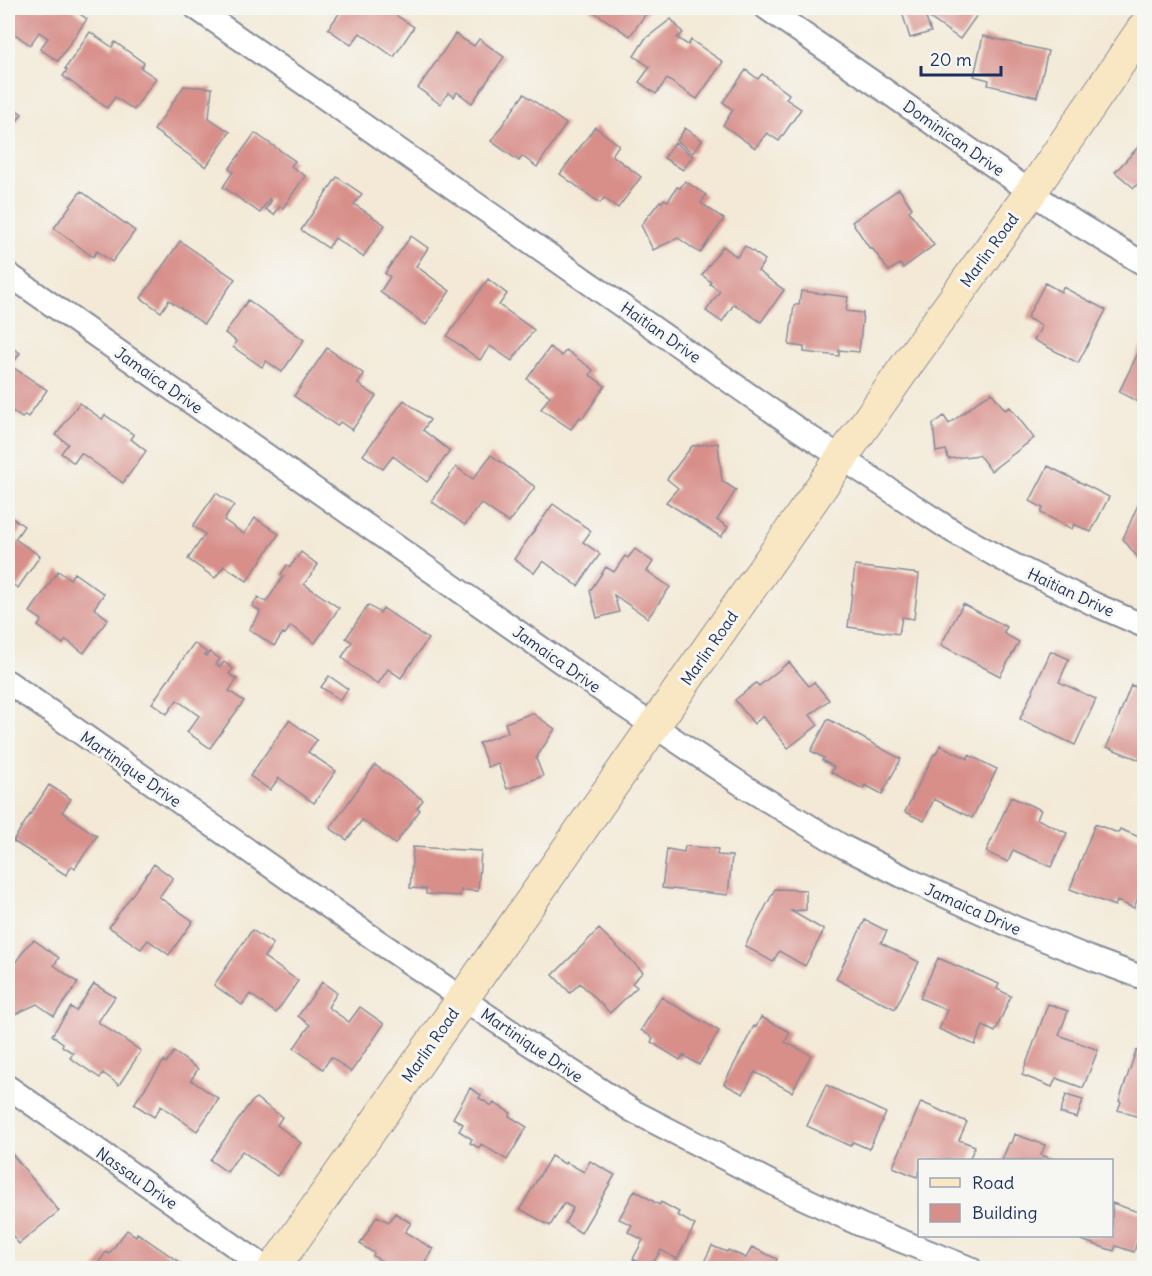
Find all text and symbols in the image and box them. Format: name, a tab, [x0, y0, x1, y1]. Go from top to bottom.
scale bar	[921, 39, 1000, 77]
text: 20 m	[930, 48, 972, 71]
street label: Dominican Drive	[900, 96, 1008, 180]
street label: Marlin Road	[956, 209, 1022, 291]
street label: Haitian Drive	[617, 297, 705, 367]
street label: Jamaica Drive	[111, 342, 207, 418]
street label: Haitian Drive	[1025, 563, 1117, 621]
street label: Marlin Road	[676, 607, 742, 689]
street label: Jamaica Drive	[509, 621, 605, 697]
street label: Martinique Drive	[77, 727, 185, 811]
street label: Jamaica Drive	[922, 879, 1024, 939]
street label: Marlin Road	[397, 1004, 463, 1086]
street label: Martinique Drive	[477, 1004, 587, 1086]
street label: Nassau Drive	[92, 1143, 182, 1213]
legend	[918, 1159, 1113, 1237]
text: Road	[972, 1171, 1015, 1194]
text: Building	[972, 1201, 1037, 1224]

